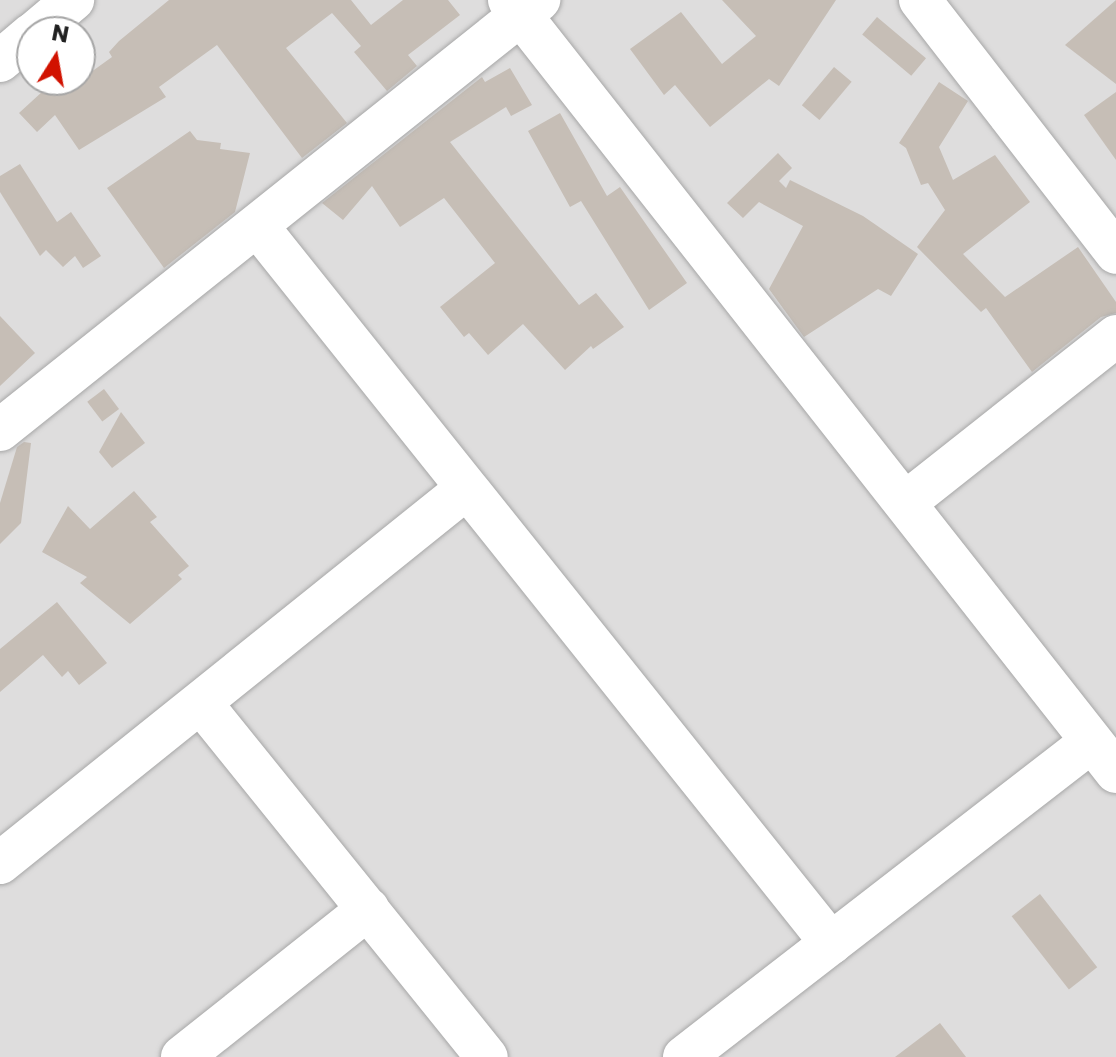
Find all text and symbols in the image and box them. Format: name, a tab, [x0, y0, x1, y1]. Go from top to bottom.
north arrow	[16, 16, 96, 96]
text: N	[49, 17, 71, 51]

